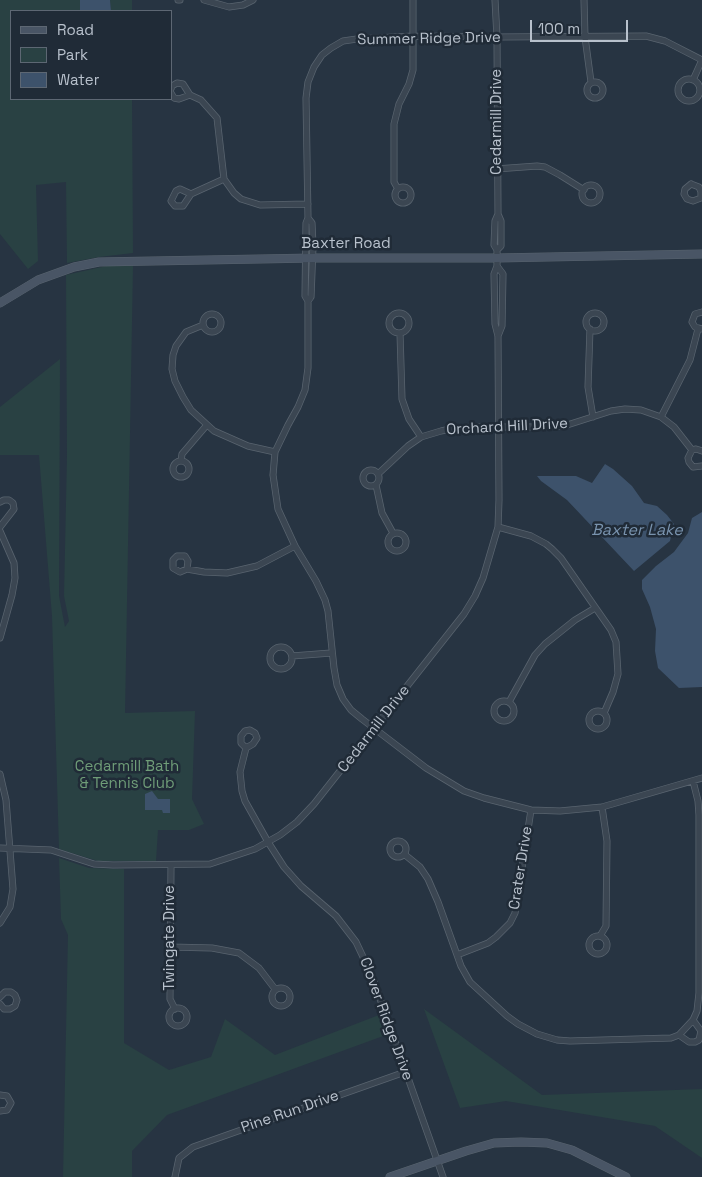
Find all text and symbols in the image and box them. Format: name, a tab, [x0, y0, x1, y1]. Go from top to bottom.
legend	[10, 10, 172, 100]
scale bar	[532, 10, 630, 42]
text: 100 m	[538, 19, 580, 38]
text: Road	[57, 20, 94, 39]
street label: Summer Ridge Drive	[357, 29, 501, 49]
text: Park	[57, 45, 88, 64]
street label: Cedarmill Drive	[488, 69, 506, 175]
text: Water	[57, 70, 99, 89]
street label: Baxter Road	[301, 235, 391, 253]
street label: Orchard Hill Drive	[446, 415, 568, 439]
water label: Baxter Lake	[591, 521, 683, 541]
street label: Cedarmill Drive	[334, 682, 414, 776]
park label: Cedarmill Bath & Tennis Club	[75, 758, 179, 793]
street label: Crater Drive	[506, 825, 536, 911]
street label: Twingate Drive	[161, 885, 179, 991]
street label: Clover Ridge Drive	[355, 955, 417, 1083]
street label: Pine Run Drive	[239, 1087, 341, 1137]

